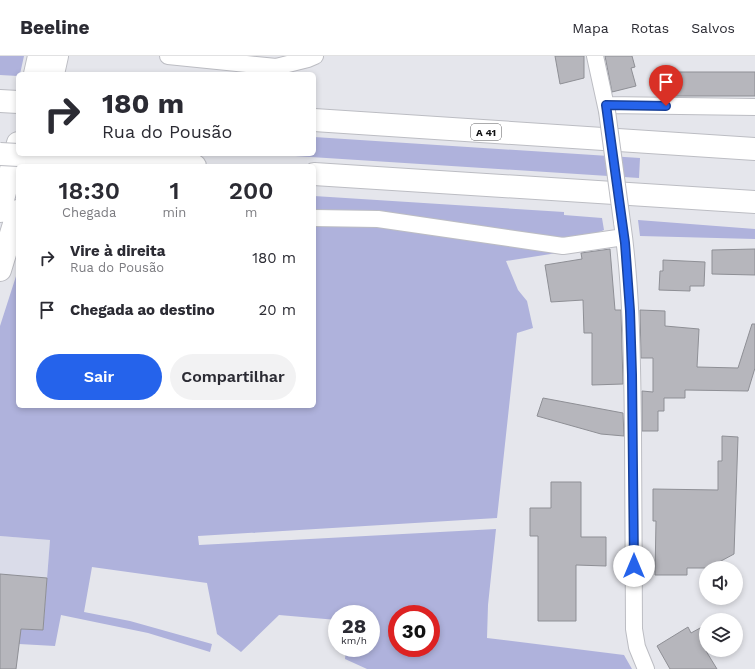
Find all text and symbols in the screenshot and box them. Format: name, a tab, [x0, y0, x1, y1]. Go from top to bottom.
text: Beeline	[20, 16, 90, 39]
text: Mapa	[572, 20, 609, 36]
text: Rotas	[631, 20, 669, 36]
text: Salvos	[691, 20, 735, 36]
pin	[649, 65, 683, 106]
icon: arrive	[655, 71, 677, 93]
text: 180 m	[102, 87, 184, 120]
icon: right	[36, 88, 88, 140]
text: Rua do Pousão	[102, 121, 232, 142]
road number: A 41	[471, 124, 501, 140]
text: 18:30	[58, 177, 120, 205]
text: 1	[169, 177, 179, 205]
text: 200	[229, 177, 274, 205]
text: Chegada	[62, 205, 116, 220]
text: min	[162, 205, 186, 220]
text: m	[245, 205, 257, 220]
text: Vire à direita	[70, 242, 165, 260]
icon: right	[36, 247, 58, 269]
text: 180 m	[252, 249, 296, 267]
text: Rua do Pousão	[70, 260, 164, 275]
icon: arrive	[36, 299, 58, 321]
text: Chegada ao destino	[70, 301, 215, 319]
text: 20 m	[259, 301, 296, 319]
button: Sair	[36, 354, 162, 400]
button: Compartilhar	[170, 354, 296, 400]
position arrow	[613, 545, 655, 587]
map controls	[699, 561, 743, 657]
button: sound	[699, 561, 743, 605]
speed limit sign: 30	[388, 605, 440, 657]
button: layers	[699, 613, 743, 657]
text: 28	[342, 614, 366, 638]
text: km/h	[341, 635, 367, 646]

